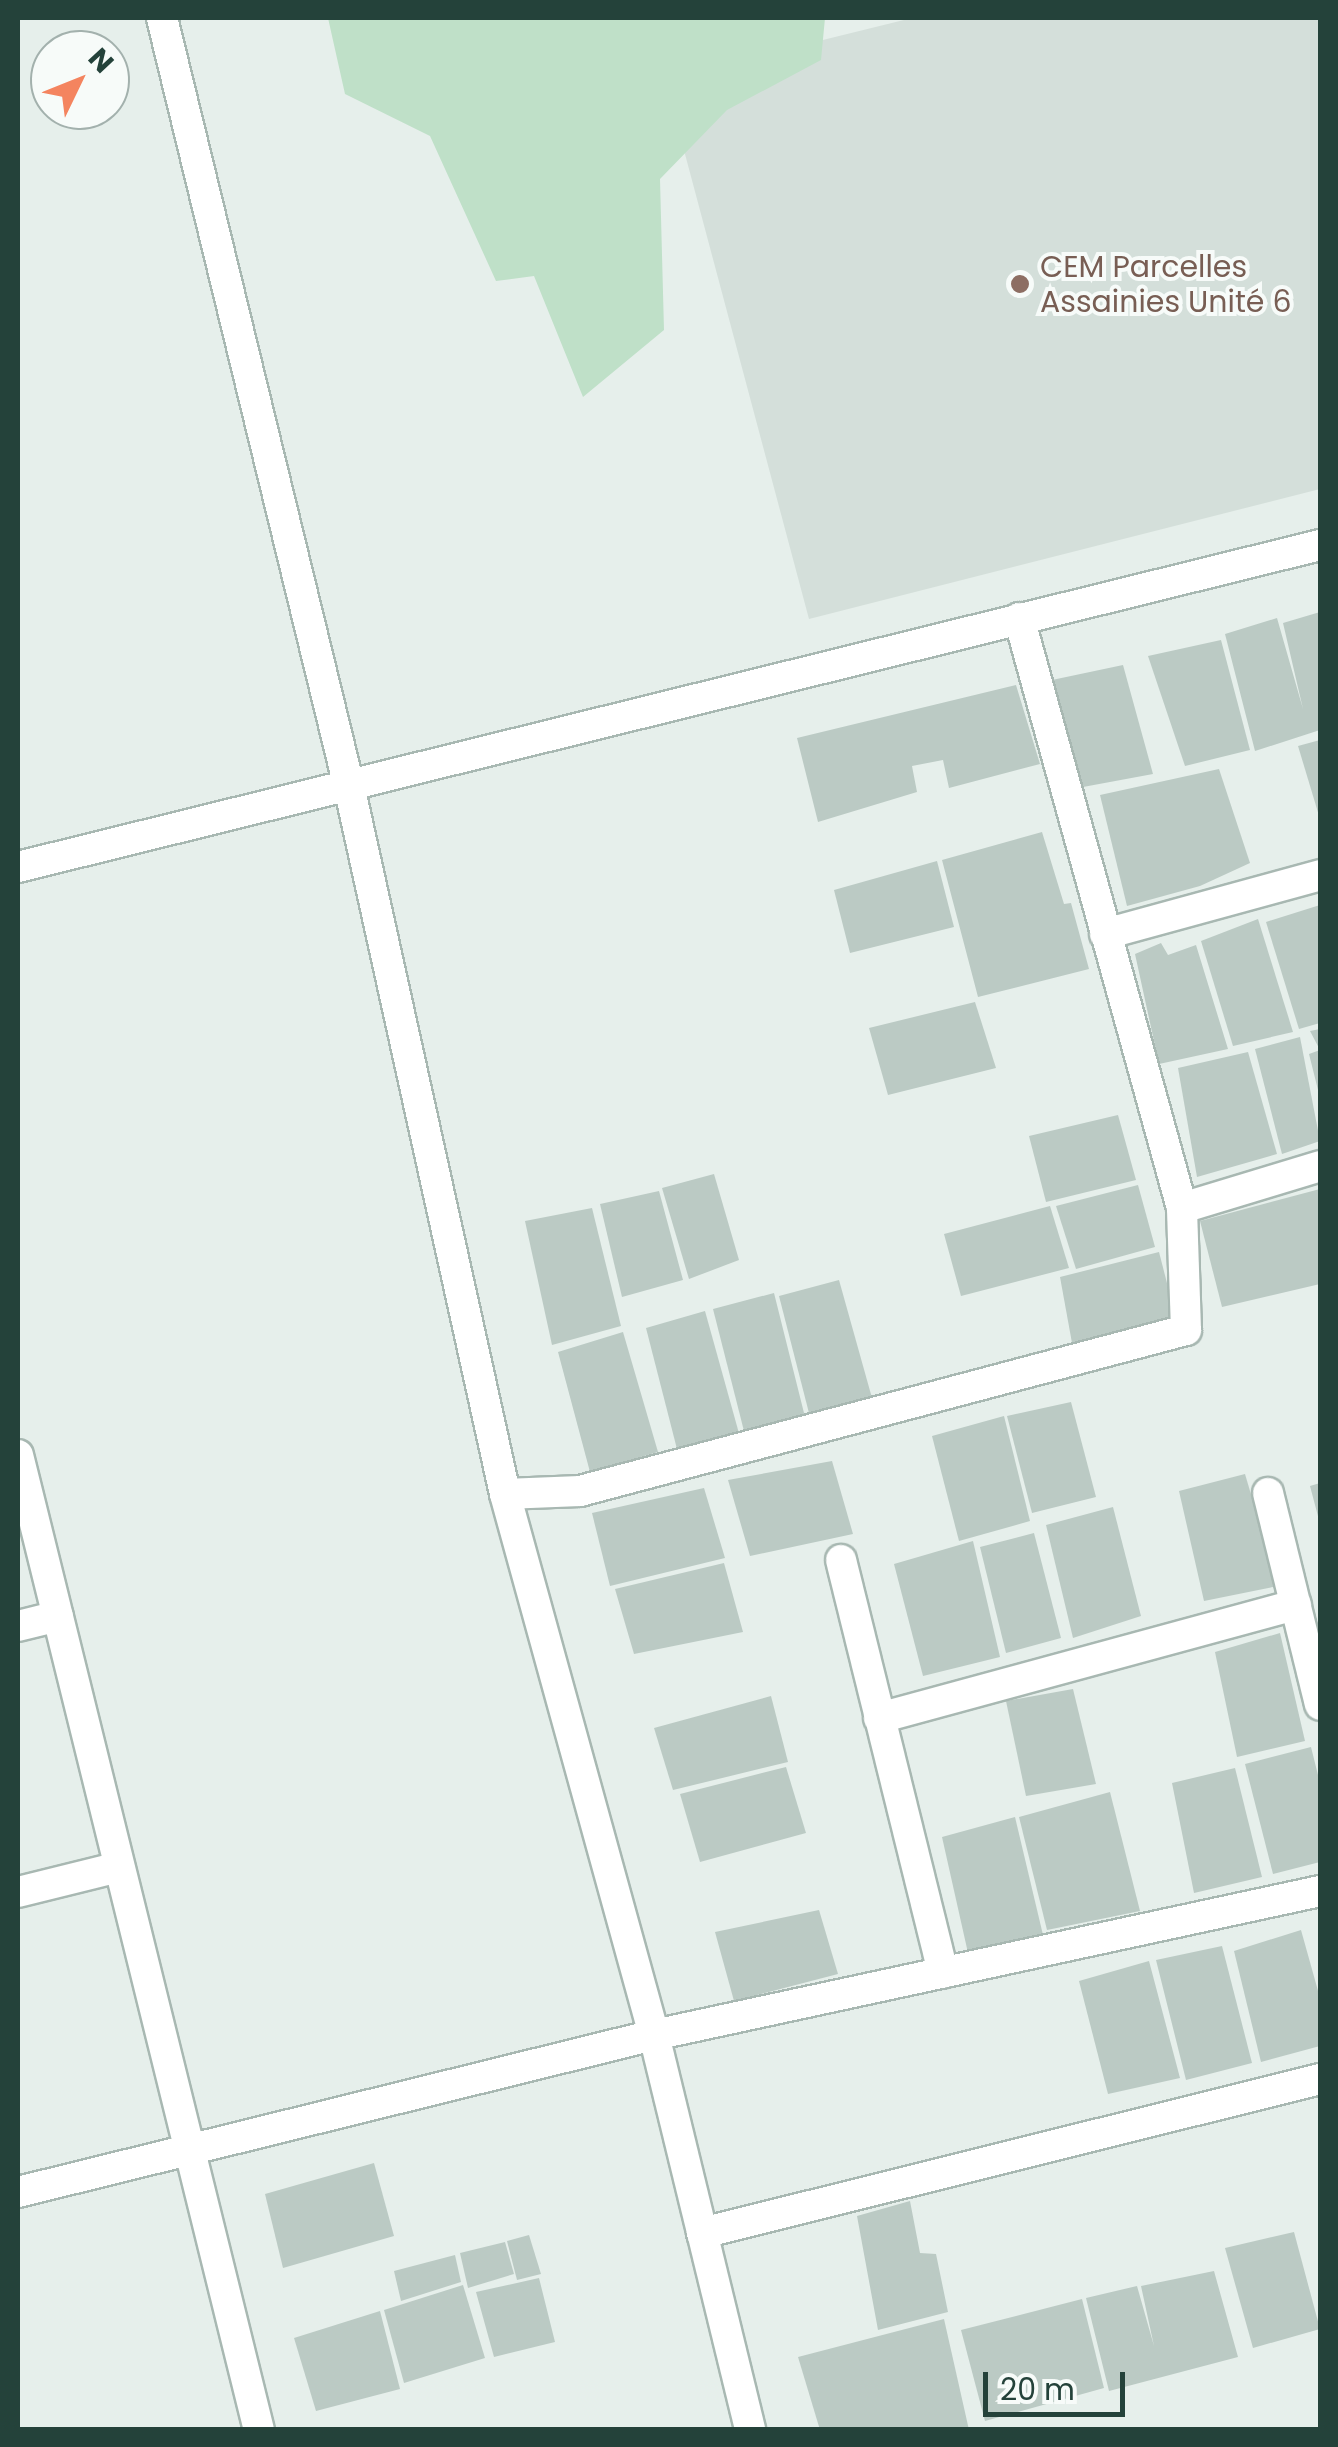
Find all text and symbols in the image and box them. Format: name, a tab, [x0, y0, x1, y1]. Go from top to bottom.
north arrow	[30, 30, 130, 130]
text: N	[79, 40, 122, 82]
place label: CEM Parcelles Assainies Unité 6	[1040, 249, 1291, 320]
marker: CEM Parcelles Assainies Unité 6	[1009, 273, 1031, 295]
scale bar	[988, 2352, 1130, 2414]
text: 20 m	[1000, 2368, 1075, 2411]

